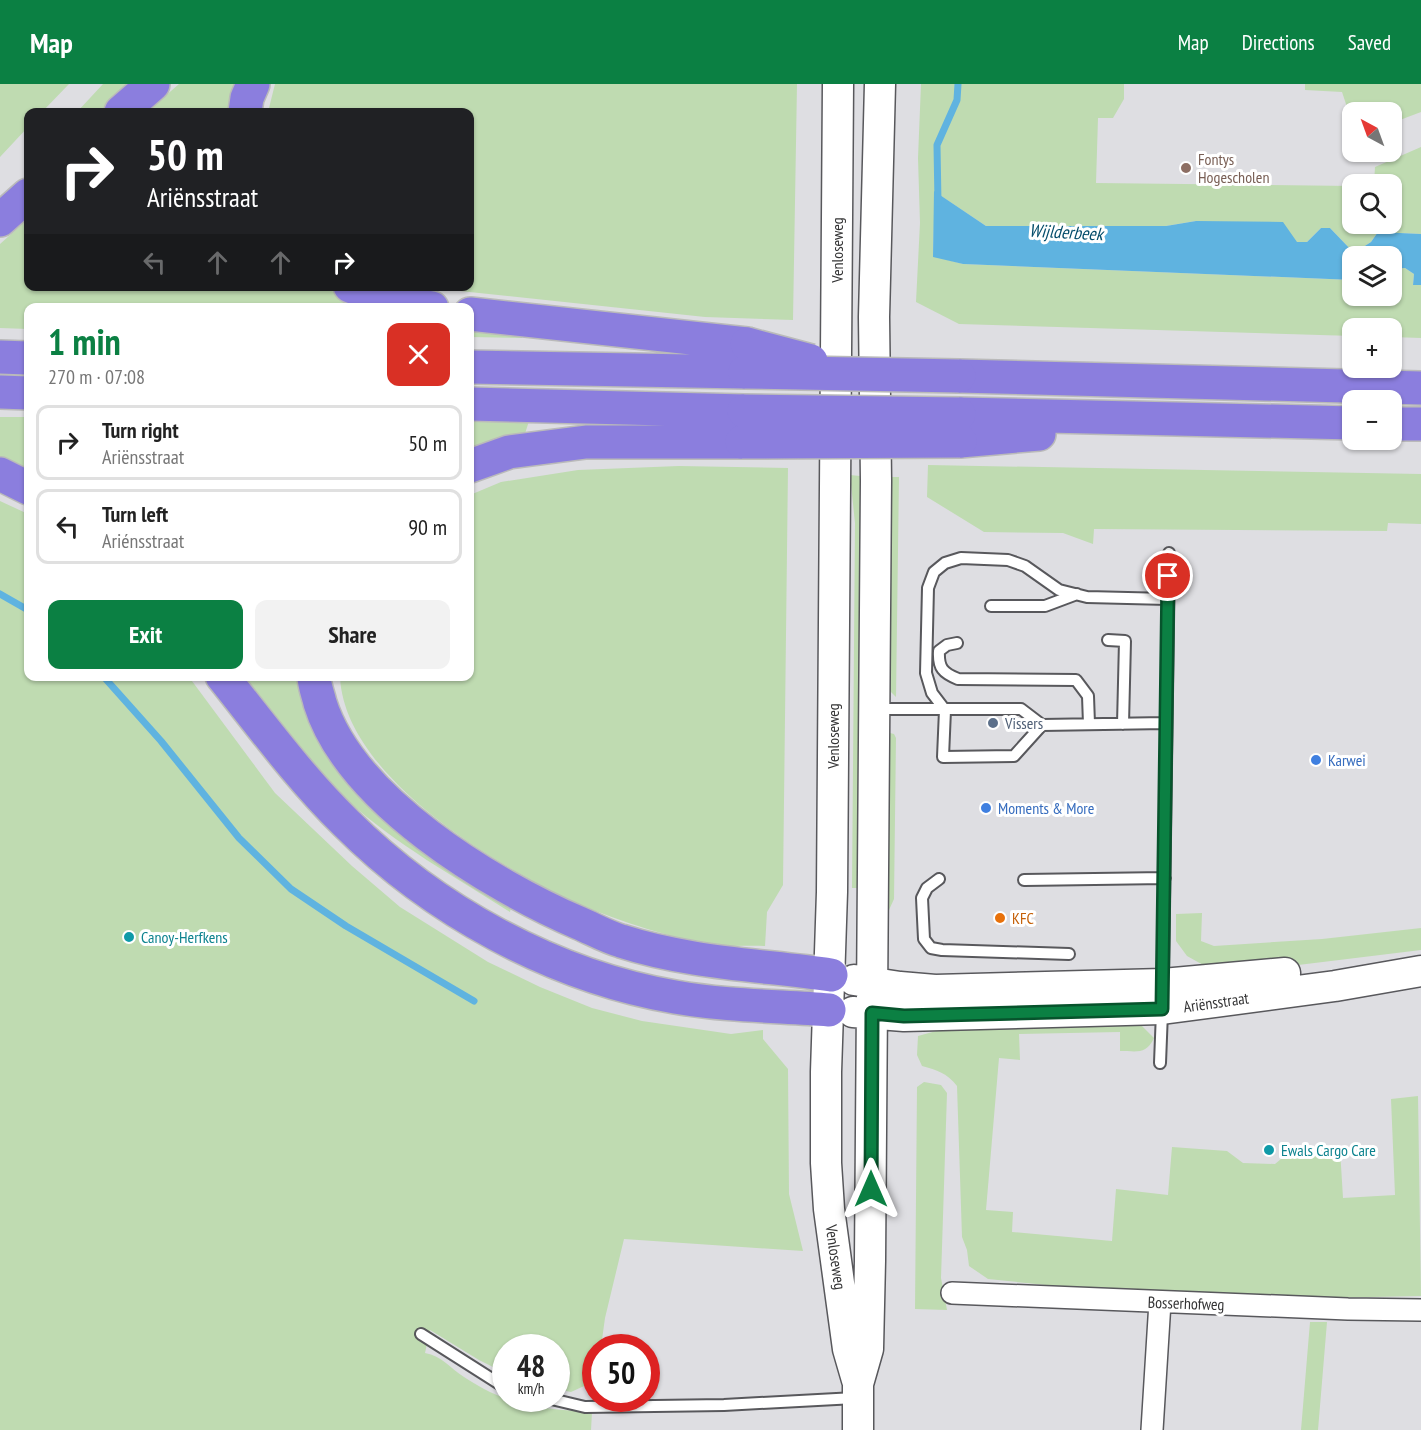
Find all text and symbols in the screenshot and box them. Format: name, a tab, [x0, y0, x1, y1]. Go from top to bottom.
text: Map	[30, 24, 73, 61]
text: Map	[1178, 29, 1209, 56]
text: Directions	[1242, 29, 1315, 56]
text: Saved	[1348, 29, 1391, 56]
north arrow	[1342, 102, 1402, 162]
map controls	[1342, 102, 1402, 450]
text: 50 m	[147, 127, 224, 182]
icon: right	[48, 132, 126, 210]
place label: Fontys Hogescholen	[1198, 149, 1269, 187]
marker: Fontys Hogescholen	[1179, 161, 1193, 175]
button: search	[1342, 174, 1402, 234]
text: Ariënsstraat	[147, 180, 258, 214]
street label: Venloseweg	[827, 217, 847, 284]
water label: Wijlderbeek	[1029, 219, 1105, 246]
icon: left	[138, 246, 171, 279]
icon: ahead	[201, 246, 234, 279]
icon: ahead	[264, 246, 297, 279]
icon: right	[327, 246, 360, 279]
button: layers	[1342, 246, 1402, 306]
text: 1 min	[48, 318, 121, 365]
button: +	[1342, 318, 1402, 378]
button: close	[387, 323, 450, 386]
text: 270 m · 07:08	[48, 364, 145, 390]
button: −	[1342, 390, 1402, 450]
text: Turn right	[102, 416, 179, 444]
icon: right	[51, 426, 84, 459]
text: 50 m	[408, 429, 447, 457]
text: Ariënsstraat	[102, 444, 184, 470]
text: Turn left	[102, 500, 168, 528]
icon: left	[51, 510, 84, 543]
text: 90 m	[408, 513, 447, 541]
text: Ariénsstraat	[102, 528, 184, 554]
pin	[1142, 550, 1193, 601]
icon: arrive	[1151, 559, 1184, 592]
button: Exit	[48, 600, 243, 669]
button: Share	[255, 600, 450, 669]
street label: Venloseweg	[823, 703, 843, 770]
place label: Vissers	[1004, 713, 1043, 733]
marker: Vissers	[986, 716, 1000, 730]
place label: Karwei	[1328, 750, 1366, 770]
marker: Karwei	[1309, 753, 1323, 767]
place label: Moments & More	[998, 798, 1094, 818]
marker: Moments & More	[979, 801, 993, 815]
place label: KFC	[1012, 908, 1034, 928]
marker: KFC	[993, 911, 1007, 925]
place label: Canoy-Herfkens	[141, 927, 228, 947]
marker: Canoy-Herfkens	[122, 930, 136, 944]
street label: Ariënsstraat	[1182, 987, 1251, 1016]
place label: Ewals Cargo Care	[1281, 1140, 1376, 1160]
marker: Ewals Cargo Care	[1262, 1143, 1276, 1157]
position arrow	[839, 1157, 903, 1221]
street label: Venloseweg	[821, 1222, 850, 1291]
street label: Bosserhofweg	[1147, 1292, 1225, 1314]
speed limit sign: 50	[582, 1334, 660, 1412]
text: 48	[517, 1346, 545, 1385]
text: km/h	[518, 1379, 544, 1398]

